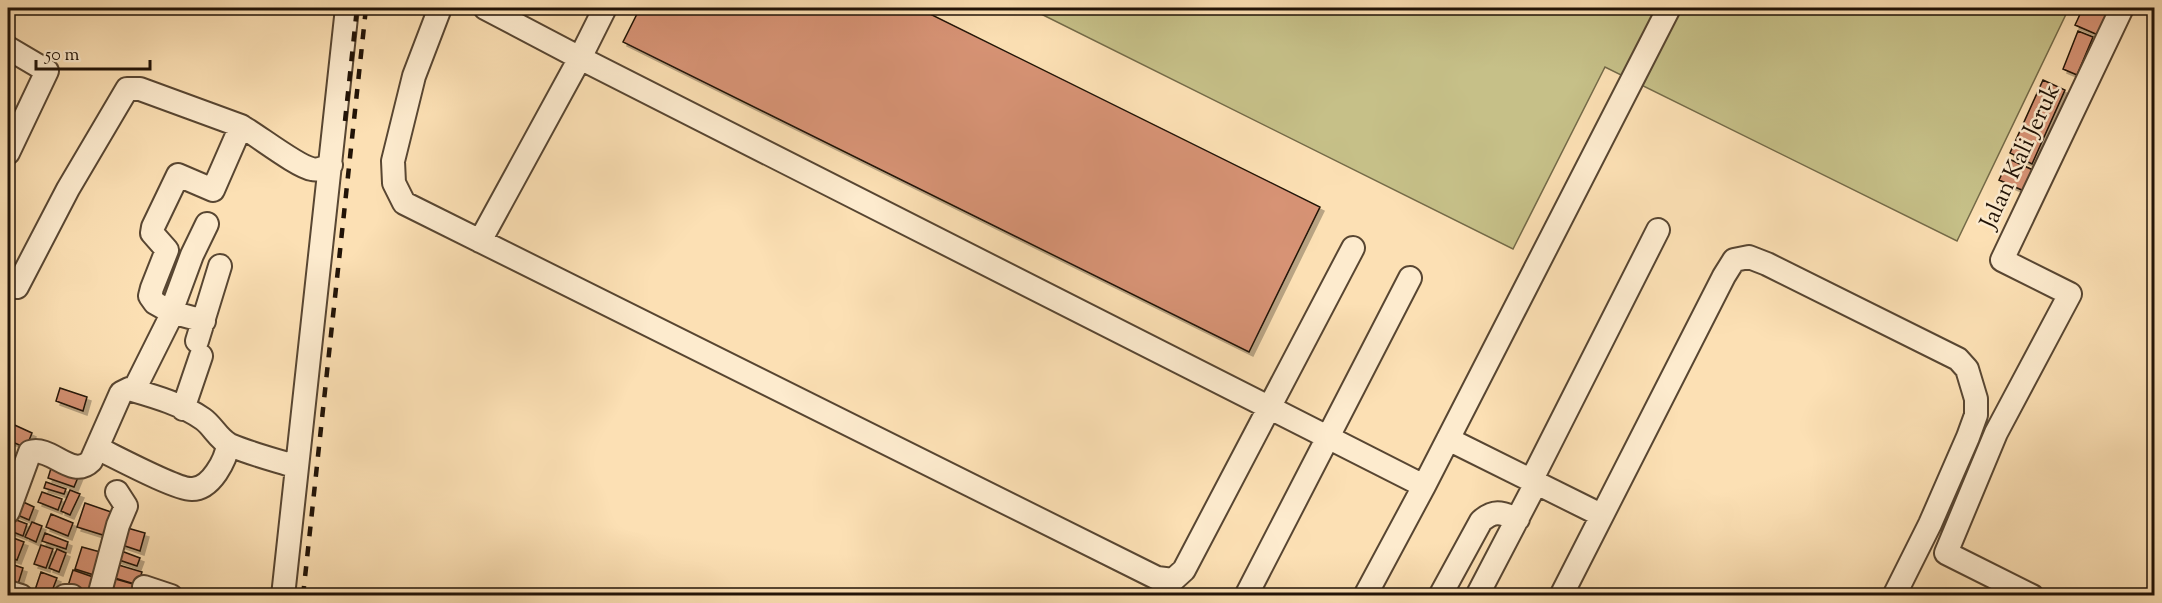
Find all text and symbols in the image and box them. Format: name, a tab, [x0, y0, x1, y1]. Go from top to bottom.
scale bar	[36, 33, 150, 71]
text: 50 m	[44, 43, 80, 69]
street label: Jalan Kali Jeruk	[1972, 79, 2069, 237]

